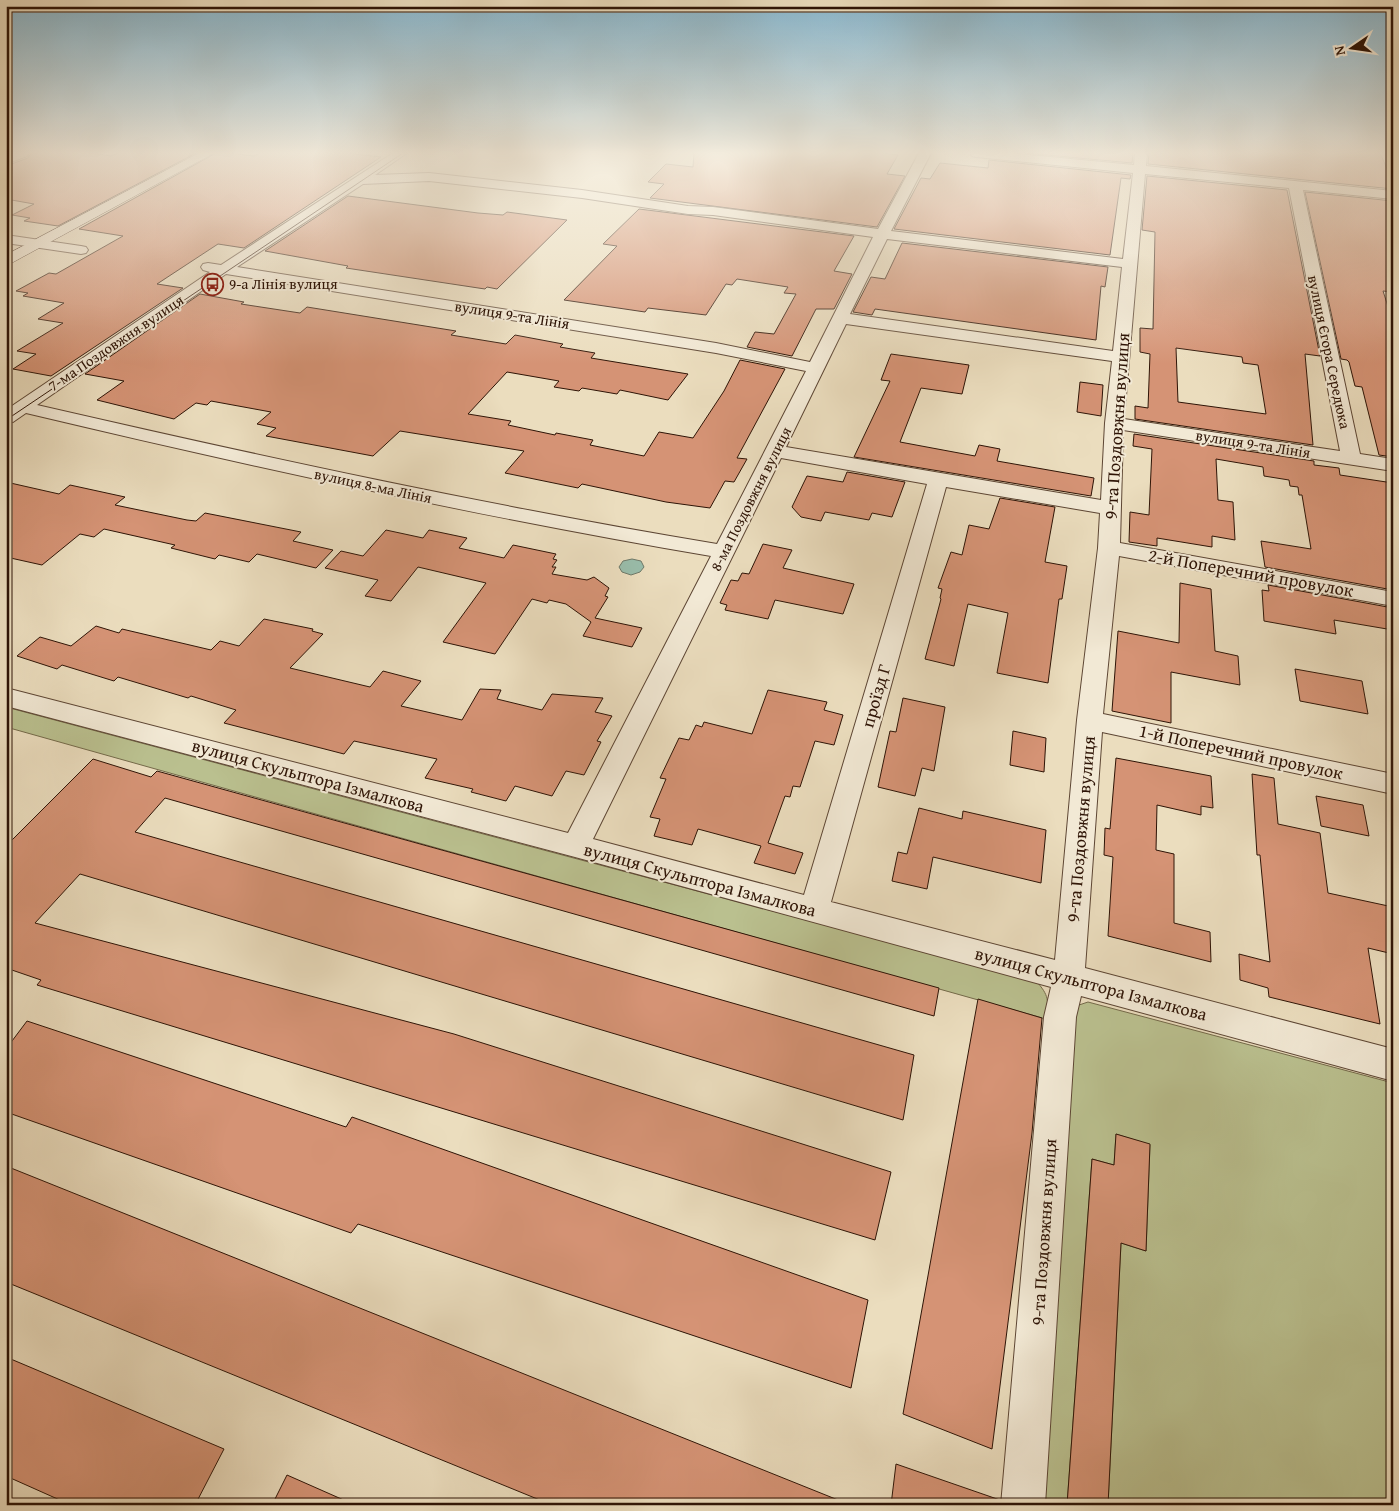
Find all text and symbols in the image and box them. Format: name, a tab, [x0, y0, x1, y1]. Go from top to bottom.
north arrow	[1326, 22, 1376, 72]
text: N	[1328, 43, 1350, 58]
bus stop icon: 9-а Лінія вулиця	[201, 272, 225, 296]
place label: 9-а Лінія вулиця	[229, 273, 338, 294]
street label: вулиця Єгора Середюка	[1303, 273, 1356, 432]
street label: 7-ма Поздовжня вулиця	[44, 289, 188, 396]
street label: вулиця 9-та Лінія	[453, 295, 571, 334]
street label: 9-та Поздовжня вулиця	[1097, 332, 1136, 520]
street label: 8-ма Поздовжня вулиця	[705, 423, 796, 575]
street label: вулиця 9-та Лінія	[1194, 424, 1312, 463]
street label: вулиця 8-ма Лінія	[313, 463, 434, 508]
street label: 2-й Поперечний провулок	[1146, 541, 1356, 604]
street label: проїзд Г	[854, 661, 898, 731]
street label: 1-й Поперечний провулок	[1137, 717, 1346, 786]
street label: вулиця Скульптора Ізмалкова	[189, 731, 428, 820]
street label: 9-та Поздовжня вулиця	[1059, 735, 1102, 923]
street label: вулиця Скульптора Ізмалкова	[581, 835, 820, 924]
street label: вулиця Скульптора Ізмалкова	[972, 939, 1211, 1028]
street label: 9-та Поздовжня вулиця	[1024, 1138, 1063, 1326]

